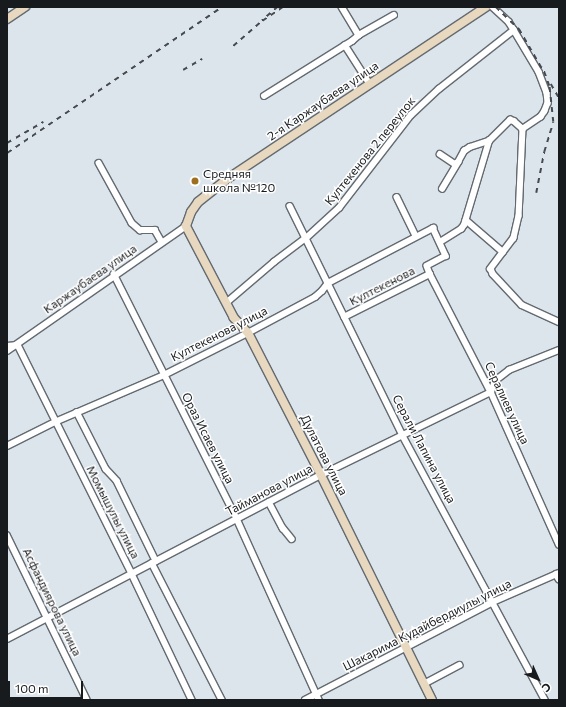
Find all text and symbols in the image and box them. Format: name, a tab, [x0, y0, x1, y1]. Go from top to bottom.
street label: 2-я Каржаубаева улица	[265, 58, 381, 144]
street label: Култекенова 2 переулок	[322, 94, 418, 208]
place label: Средняя школа №120	[203, 167, 275, 195]
marker: Средняя школа №120	[190, 176, 200, 186]
street label: Каржаубаева улица	[41, 241, 139, 317]
street label: Култекенова	[347, 263, 417, 309]
street label: Култекенова улица	[168, 303, 270, 365]
street label: Сералиев улица	[482, 359, 532, 447]
street label: Ораз Исаев улица	[179, 390, 237, 486]
street label: Серали Лапина улица	[389, 392, 459, 506]
street label: Дулатова улица	[297, 412, 351, 498]
street label: Тайманова улица	[223, 461, 315, 519]
street label: Момышулы улица	[83, 463, 143, 561]
street label: Асфандиярова улица	[20, 546, 84, 658]
street label: Шакарима Кудайбердиулы улица	[340, 576, 514, 674]
north arrow	[518, 659, 558, 699]
scale bar	[10, 673, 85, 699]
text: 100 m	[15, 681, 49, 695]
text: С	[540, 681, 554, 695]

